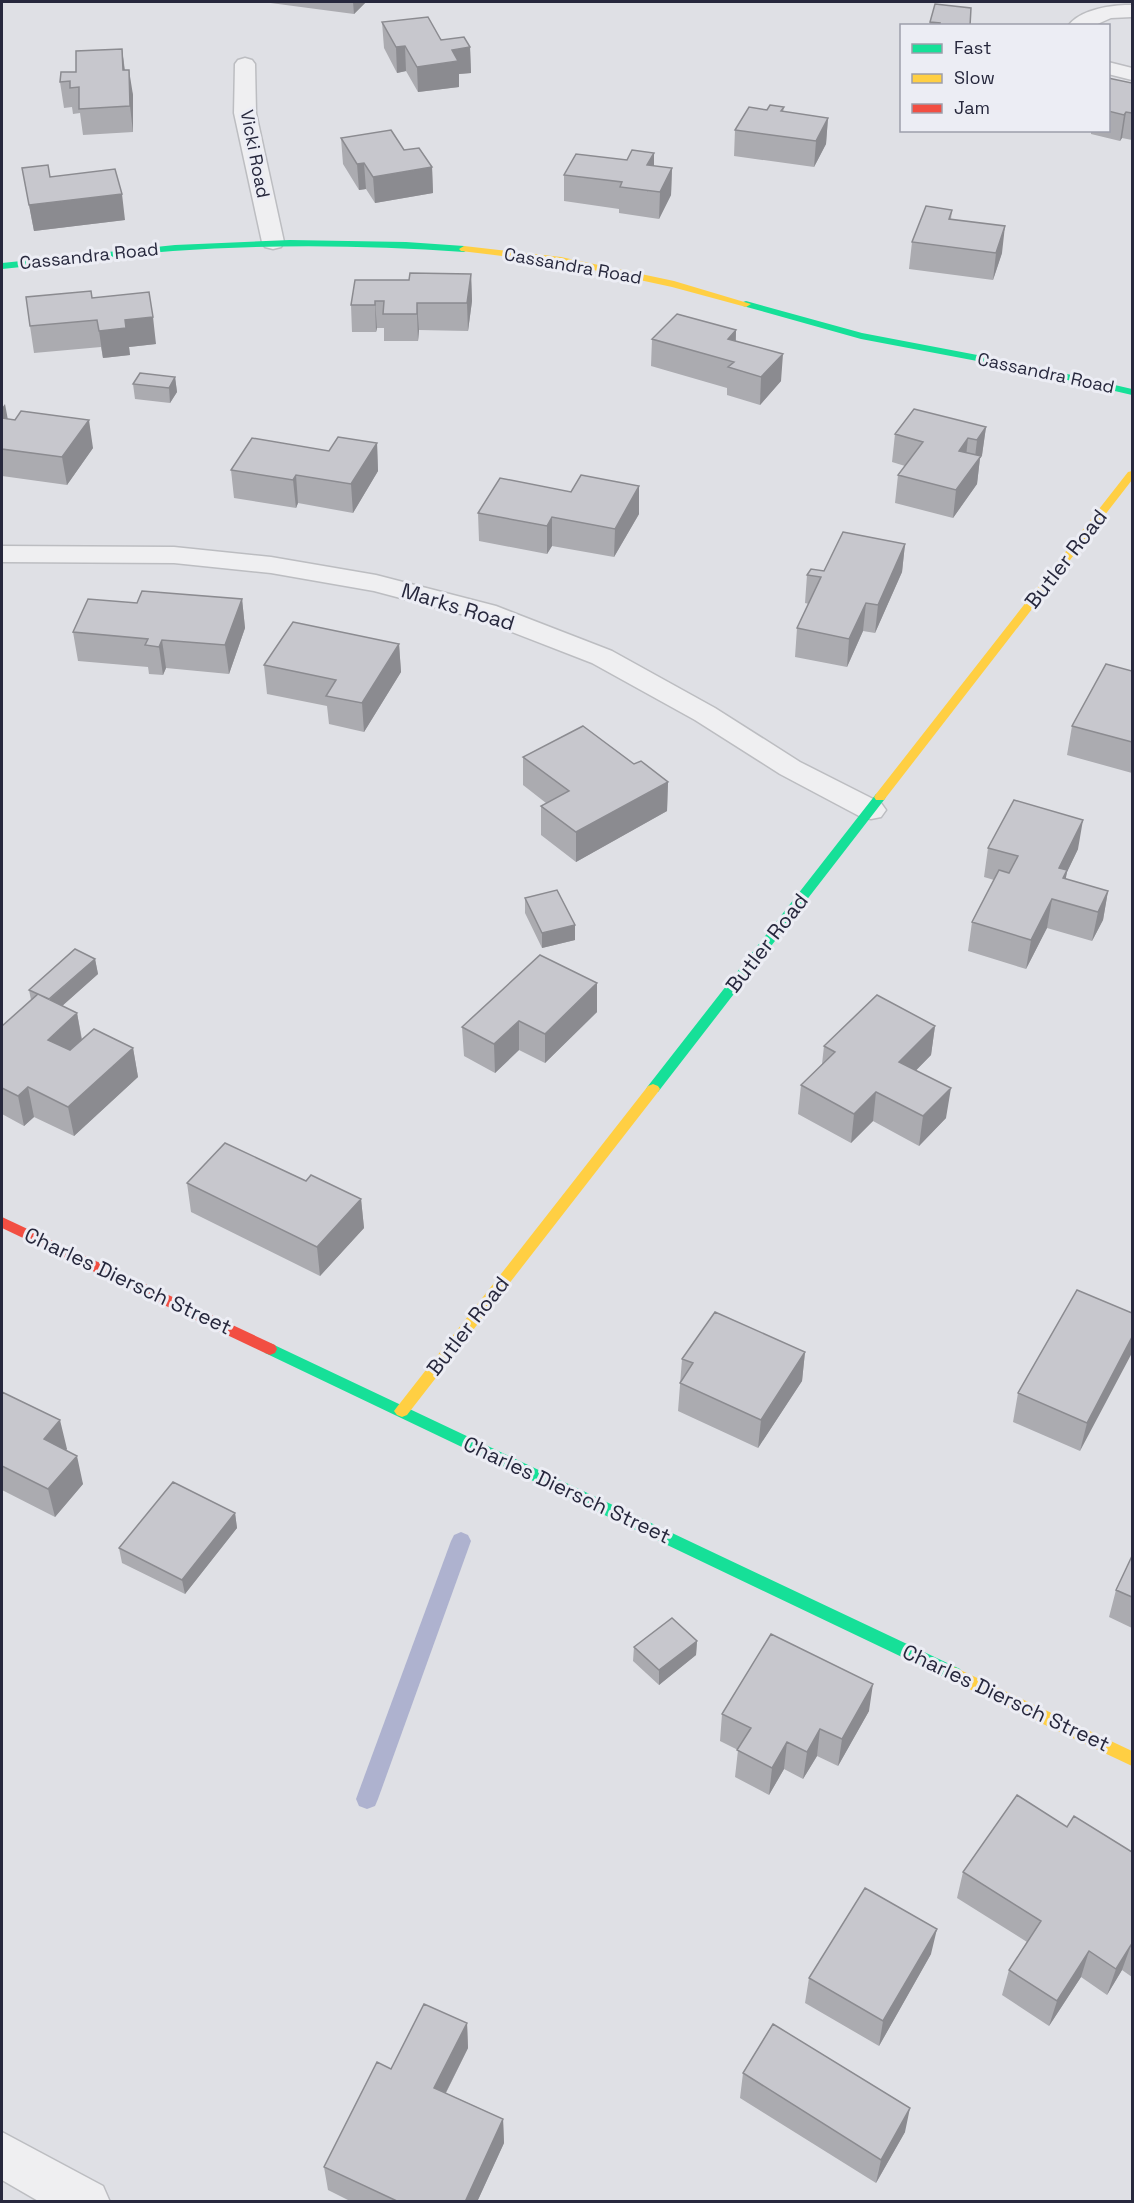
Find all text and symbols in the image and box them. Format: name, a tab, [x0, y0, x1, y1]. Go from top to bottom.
legend	[900, 24, 1110, 132]
text: Fast	[954, 36, 991, 59]
text: Slow	[954, 66, 995, 89]
text: Jam	[954, 96, 990, 119]
street label: Vicki Road	[236, 108, 275, 200]
street label: Cassandra Road	[18, 237, 159, 274]
street label: Cassandra Road	[502, 242, 644, 289]
street label: Cassandra Road	[976, 347, 1117, 398]
street label: Butler Road	[1018, 504, 1113, 614]
street label: Marks Road	[398, 576, 518, 637]
street label: Butler Road	[719, 888, 814, 998]
street label: Charles Diersch Street	[20, 1221, 236, 1340]
street label: Butler Road	[420, 1271, 515, 1381]
street label: Charles Diersch Street	[459, 1430, 675, 1549]
street label: Charles Diersch Street	[898, 1638, 1114, 1757]

